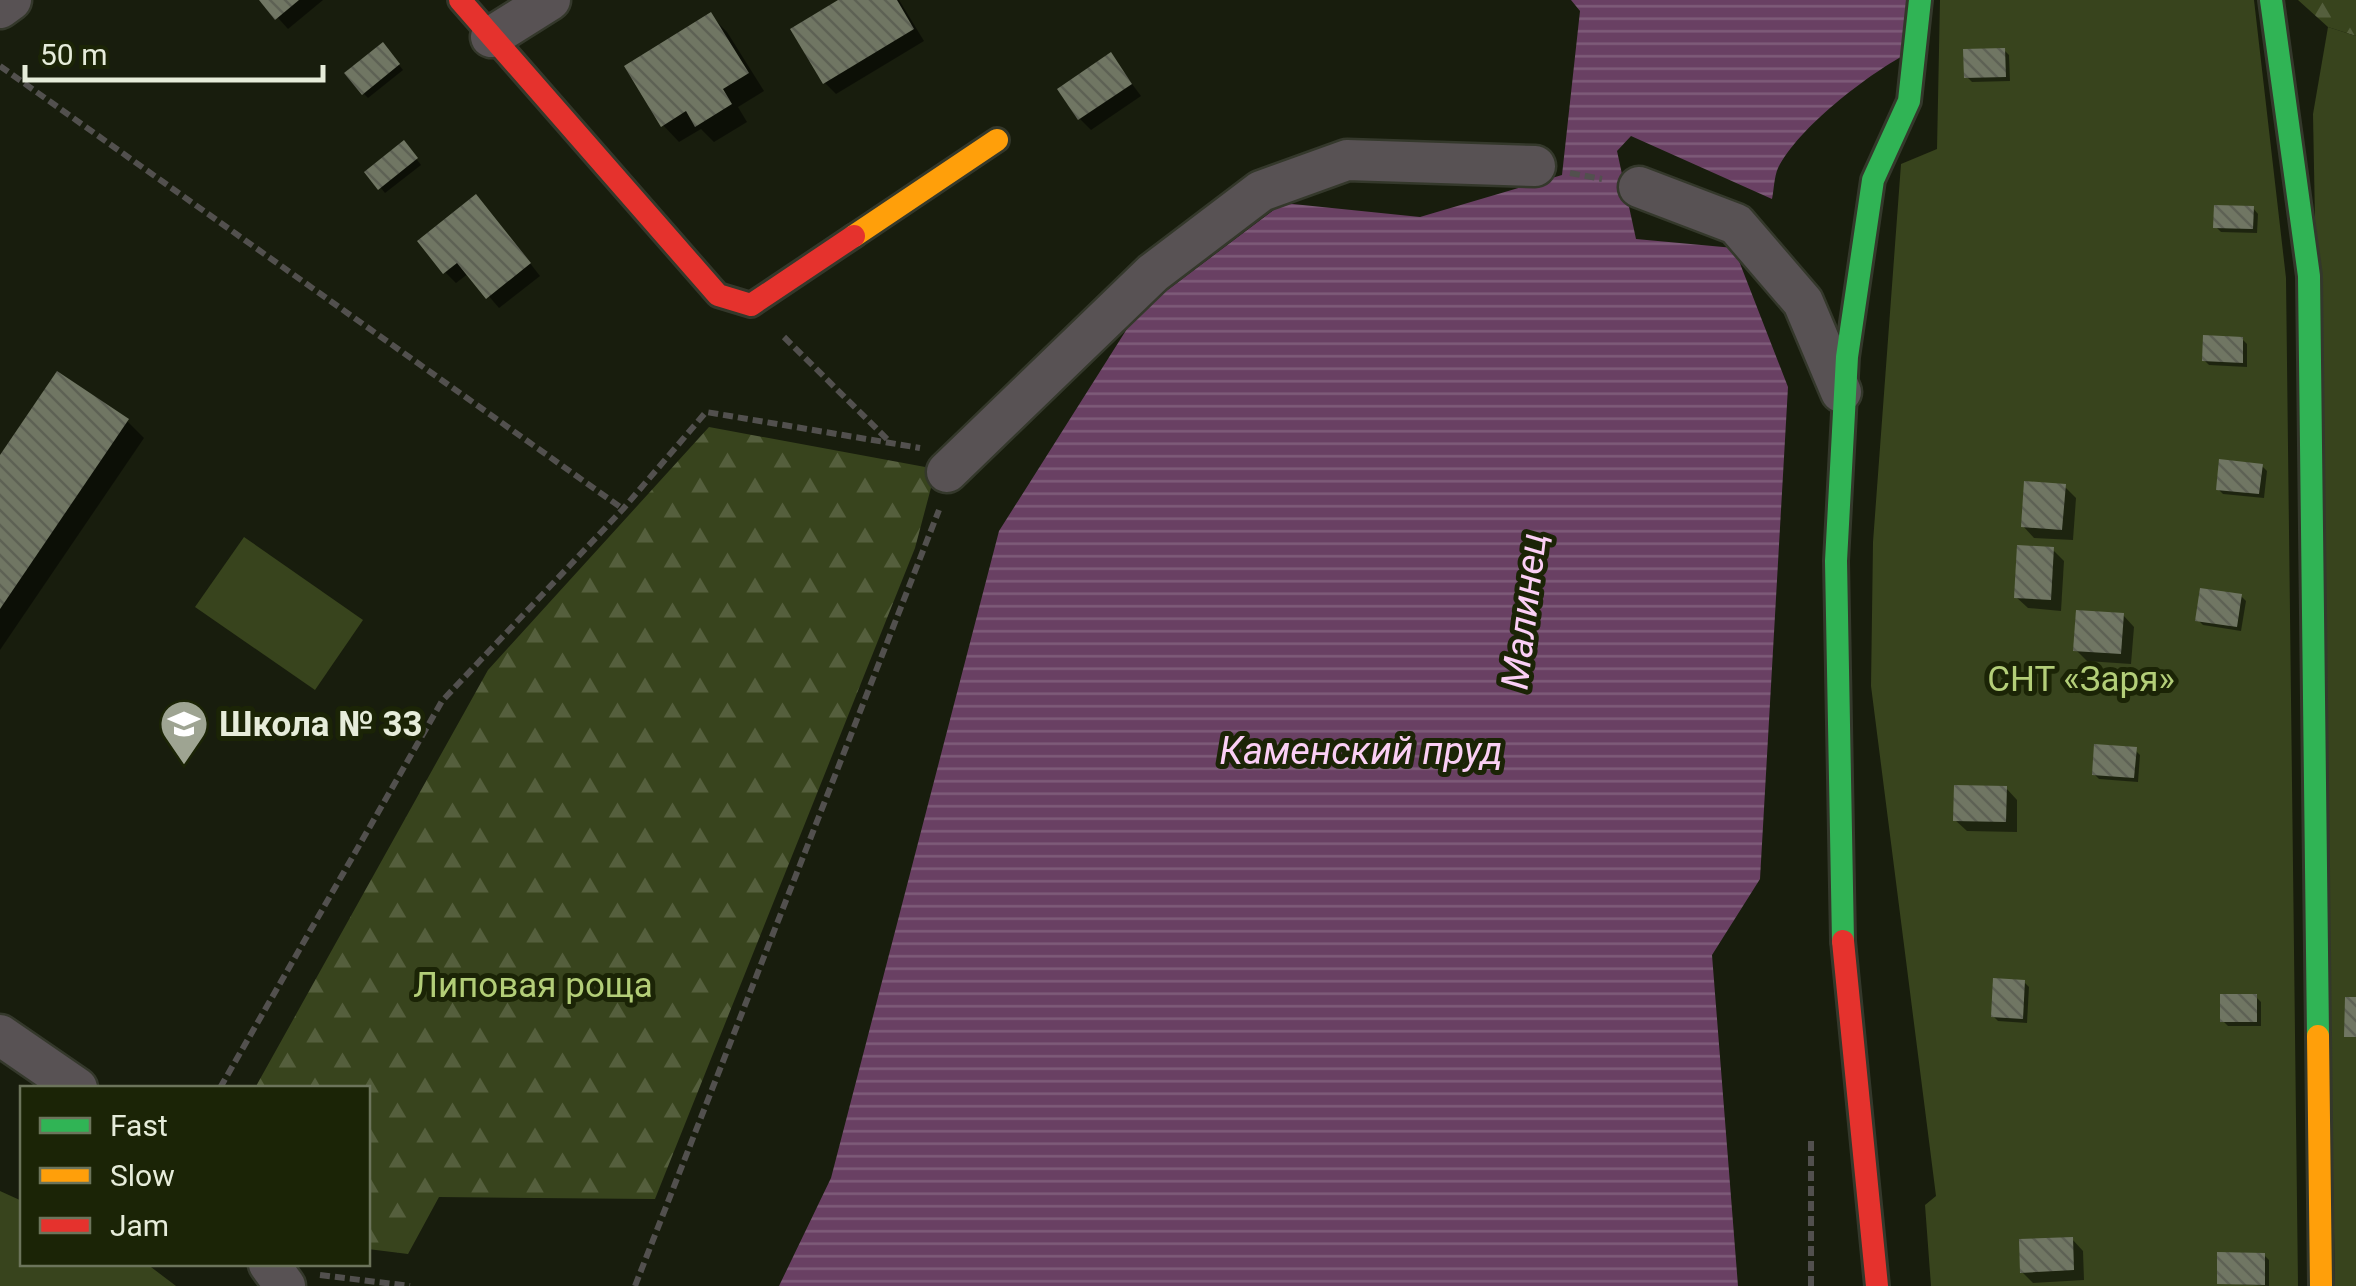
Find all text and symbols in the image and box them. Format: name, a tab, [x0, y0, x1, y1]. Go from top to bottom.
scale bar	[25, 20, 322, 82]
text: 50 m	[40, 37, 107, 72]
water label: Малинец	[1493, 530, 1555, 692]
park label: СНТ «Заря»	[1987, 659, 2175, 700]
school or university icon: Школа № 33	[158, 698, 210, 766]
place label: Школа № 33	[219, 704, 423, 745]
water label: Каменский пруд	[1219, 729, 1503, 773]
park label: Липовая роща	[413, 965, 653, 1006]
legend	[20, 1086, 370, 1266]
text: Fast	[110, 1108, 168, 1143]
text: Slow	[110, 1158, 175, 1193]
text: Jam	[110, 1208, 169, 1243]

